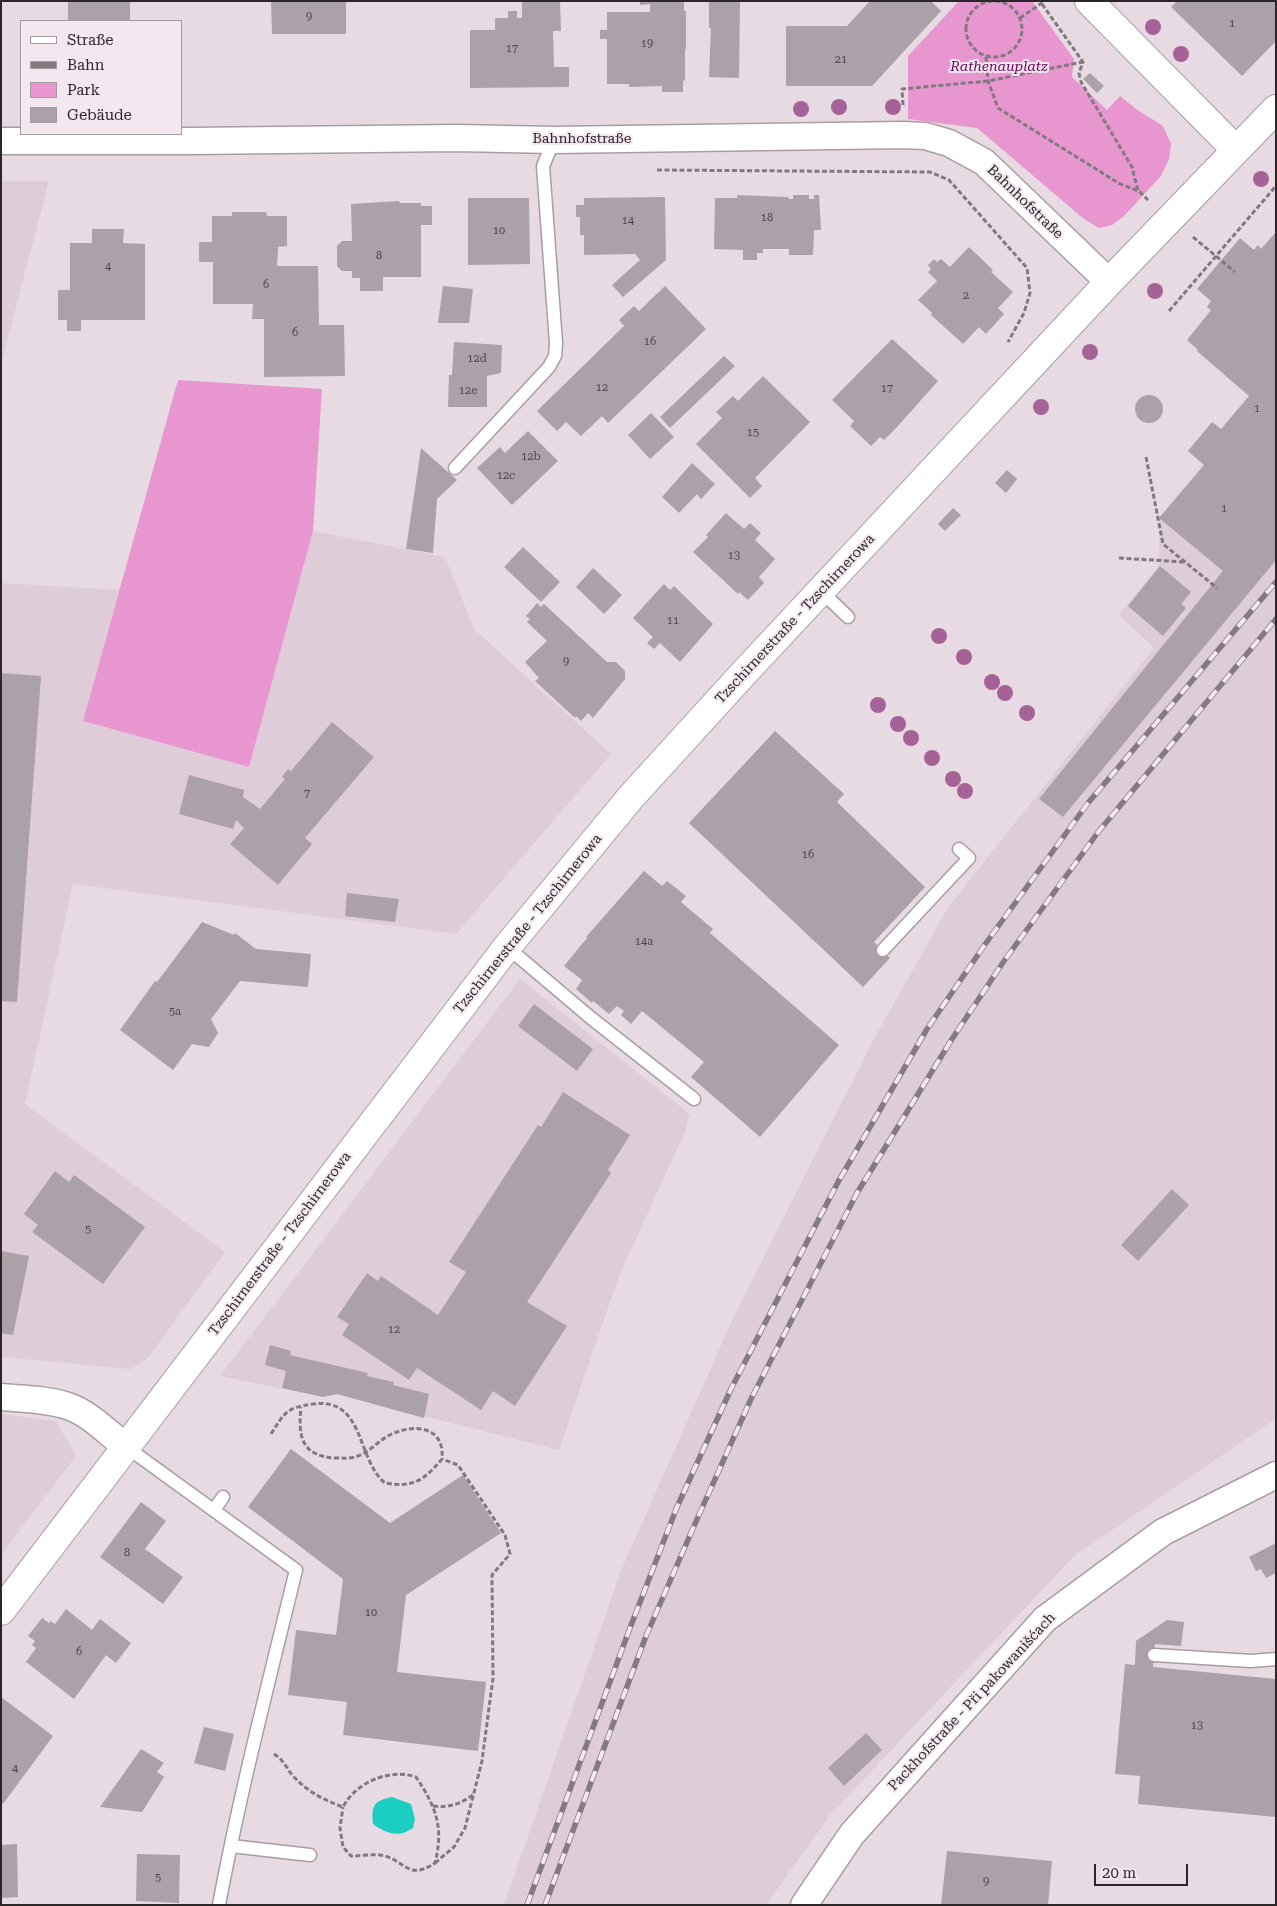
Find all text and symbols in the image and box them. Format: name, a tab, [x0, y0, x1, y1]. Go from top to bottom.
house number: 9	[306, 10, 312, 24]
house number: 1	[1229, 17, 1235, 31]
legend	[20, 20, 182, 135]
text: Straße	[67, 31, 114, 49]
house number: 19	[641, 37, 653, 51]
house number: 17	[506, 42, 518, 56]
house number: 21	[835, 53, 847, 67]
text: Bahn	[67, 56, 104, 74]
park label: Rathenauplatz	[950, 59, 1048, 75]
text: Park	[67, 81, 100, 99]
text: Gebäude	[67, 106, 132, 124]
street label: Bahnhofstraße	[532, 131, 632, 147]
street label: Bahnhofstraße	[984, 162, 1066, 242]
house number: 18	[761, 211, 773, 225]
house number: 14	[622, 214, 634, 228]
house number: 10	[493, 224, 505, 238]
house number: 8	[376, 249, 382, 263]
house number: 4	[105, 260, 111, 274]
house number: 6	[263, 278, 269, 292]
house number: 2	[963, 289, 969, 303]
house number: 6	[292, 326, 298, 340]
house number: 16	[644, 335, 656, 349]
house number: 12d	[467, 352, 487, 366]
house number: 12	[596, 381, 608, 395]
house number: 17	[881, 382, 893, 396]
house number: 12e	[459, 384, 477, 398]
house number: 1	[1254, 402, 1260, 416]
house number: 15	[747, 426, 759, 440]
house number: 12b	[521, 450, 541, 464]
house number: 12c	[497, 469, 515, 483]
house number: 1	[1221, 502, 1227, 516]
street label: Tzschirnerstraße - Tzschirnerowa	[712, 531, 878, 707]
house number: 13	[728, 549, 740, 563]
house number: 11	[667, 614, 679, 628]
house number: 9	[563, 655, 569, 669]
house number: 7	[304, 787, 310, 801]
street label: Tzschirnerstraße - Tzschirnerowa	[450, 831, 606, 1017]
house number: 16	[802, 848, 814, 862]
house number: 14a	[635, 935, 653, 949]
house number: 5a	[169, 1005, 181, 1019]
street label: Tzschirnerstraße - Tzschirnerowa	[205, 1149, 355, 1339]
house number: 5	[85, 1223, 91, 1237]
house number: 12	[388, 1323, 400, 1337]
house number: 8	[124, 1546, 130, 1560]
house number: 10	[365, 1606, 377, 1620]
street label: Packhofstraße - Při pakowanišćach	[885, 1609, 1059, 1795]
house number: 6	[76, 1645, 82, 1659]
house number: 13	[1191, 1719, 1203, 1733]
house number: 4	[12, 1762, 18, 1776]
scale bar	[1097, 1854, 1191, 1886]
text: 20 m	[1102, 1864, 1136, 1882]
house number: 5	[155, 1871, 161, 1885]
house number: 9	[983, 1875, 989, 1889]

